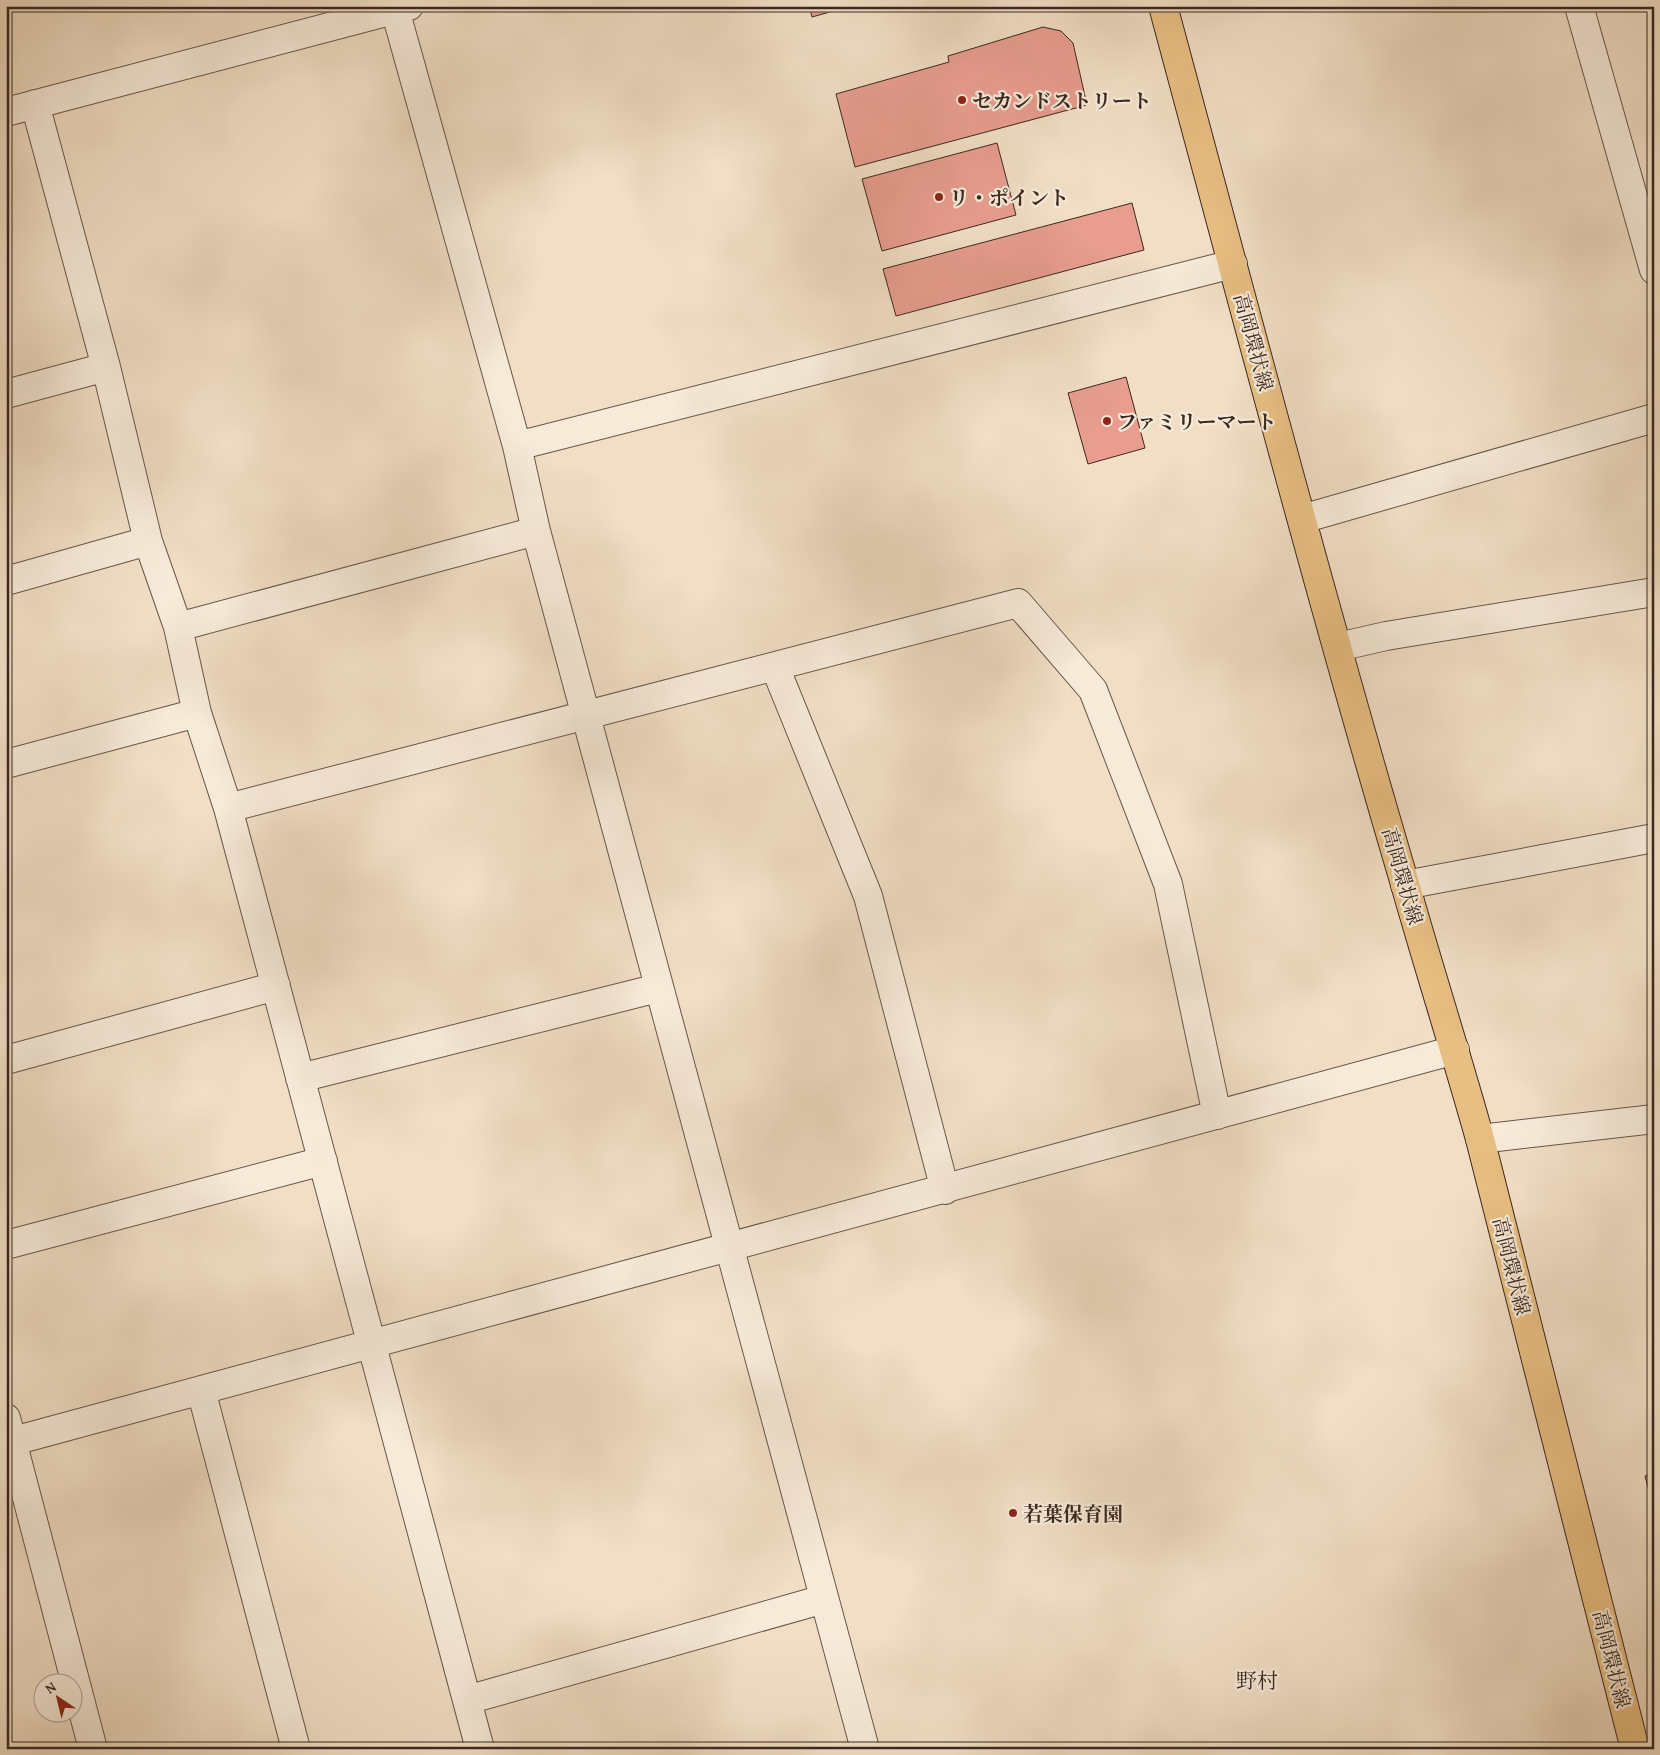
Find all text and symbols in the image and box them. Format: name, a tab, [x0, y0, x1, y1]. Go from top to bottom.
place label: セカンドストリート	[972, 86, 1152, 115]
marker: セカンドストリート	[956, 94, 968, 106]
place label: リ・ポイント	[949, 183, 1069, 212]
marker: リ・ポイント	[933, 191, 945, 203]
street label: 高岡環状線	[1227, 290, 1281, 394]
place label: ファミリーマート	[1117, 407, 1277, 436]
marker: ファミリーマート	[1101, 415, 1113, 427]
street label: 高岡環状線	[1375, 824, 1431, 928]
street label: 高岡環状線	[1486, 1214, 1538, 1318]
place label: 若葉保育園	[1023, 1499, 1123, 1528]
marker: 若葉保育園	[1007, 1507, 1019, 1519]
street label: 高岡環状線	[1586, 1607, 1638, 1711]
district label: 野村	[1236, 1665, 1278, 1696]
north arrow	[32, 1672, 82, 1722]
text: N	[41, 1676, 61, 1698]

